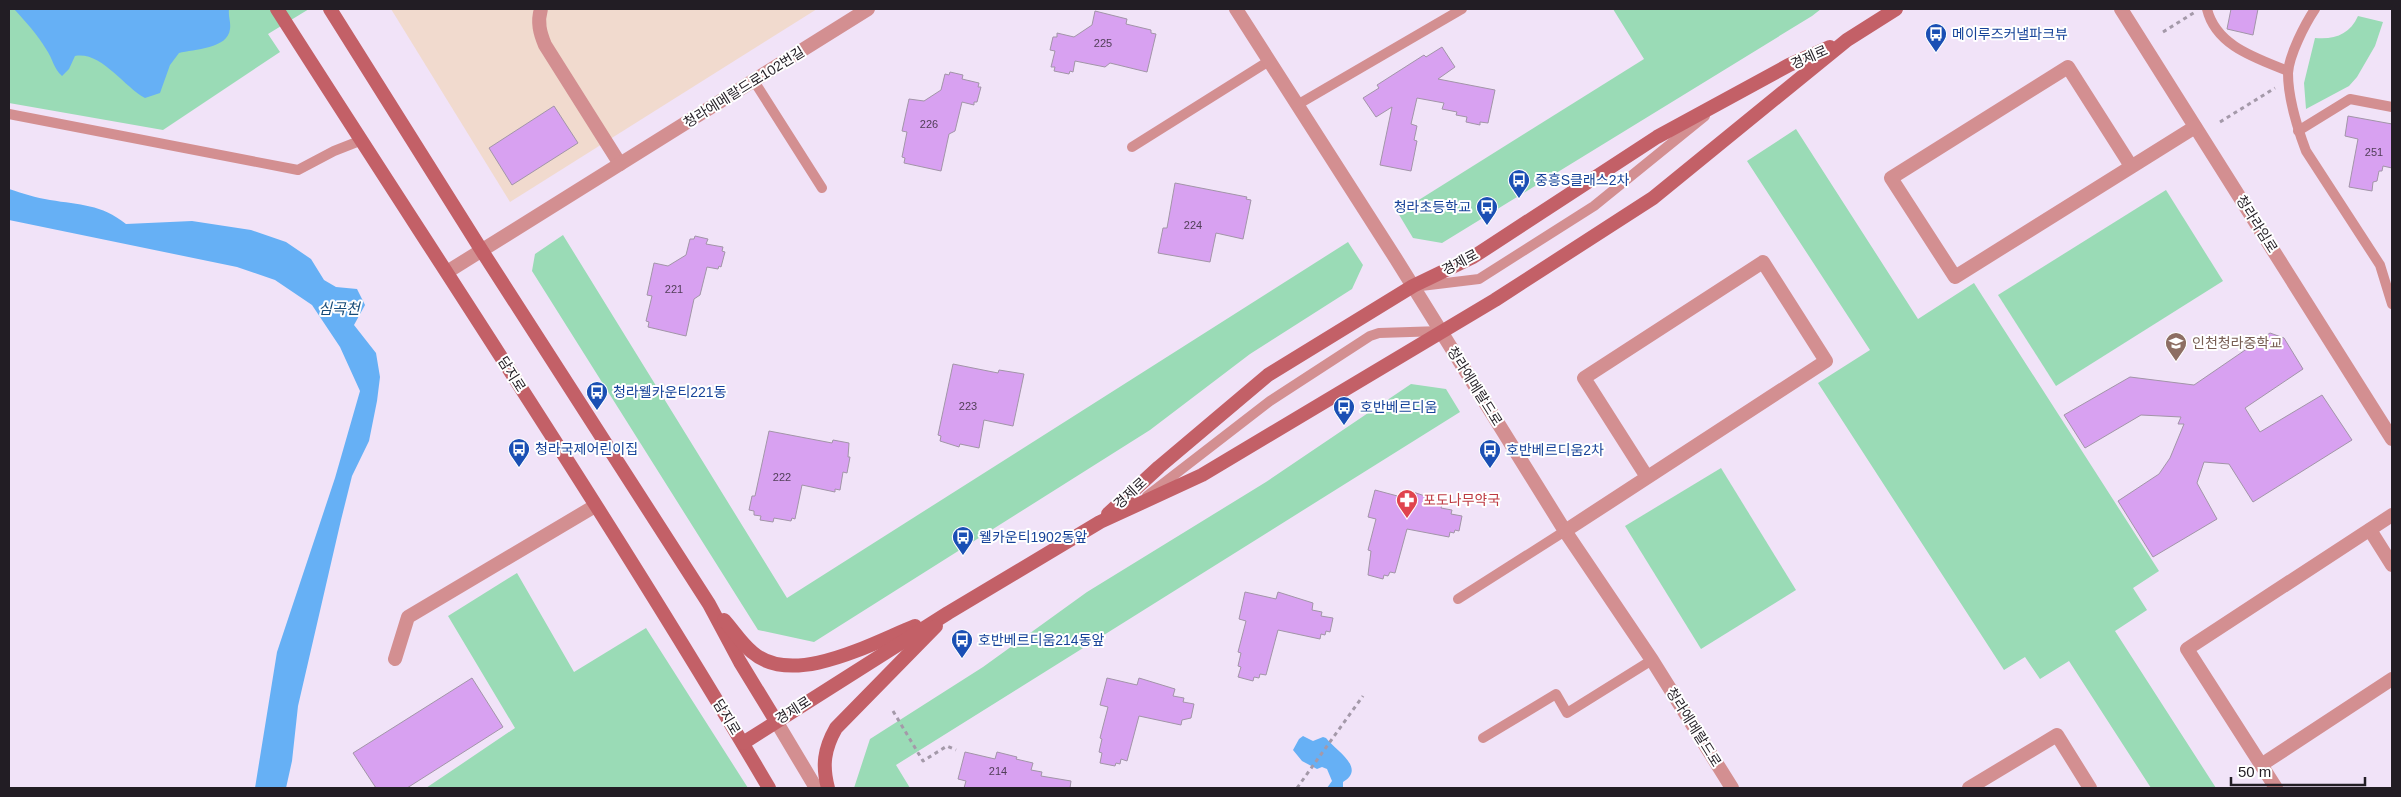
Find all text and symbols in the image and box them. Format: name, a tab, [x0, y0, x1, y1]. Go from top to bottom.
bus stop icon: 메이루즈커낼파크뷰	[1924, 22, 1948, 53]
place label: 메이루즈커낼파크뷰	[1952, 26, 2068, 42]
house number: 225	[1094, 37, 1112, 49]
street label: 경제로	[1788, 42, 1830, 72]
street label: 청라에메랄드로102번길	[681, 43, 807, 131]
house number: 226	[920, 118, 938, 130]
house number: 251	[2365, 146, 2383, 158]
bus stop icon: 중흥S클래스2차	[1507, 168, 1531, 199]
place label: 중흥S클래스2차	[1535, 172, 1630, 188]
street label: 청라라임로	[2233, 192, 2281, 256]
bus stop icon: 청라초등학교	[1475, 195, 1499, 226]
place label: 청라초등학교	[1394, 199, 1471, 215]
house number: 224	[1184, 219, 1202, 231]
street label: 경제로	[1439, 246, 1481, 278]
house number: 221	[665, 283, 683, 295]
water label: 심곡천	[318, 300, 362, 317]
school or university icon: 인천청라중학교	[2164, 331, 2188, 362]
place label: 인천청라중학교	[2192, 335, 2282, 351]
street label: 청라에메랄드로	[1444, 344, 1506, 429]
street label: 담지로	[495, 353, 529, 395]
bus stop icon: 청라웰카운티221동	[585, 380, 609, 411]
place label: 청라웰카운티221동	[613, 384, 727, 400]
bus stop icon: 호반베르디움	[1332, 395, 1356, 426]
place label: 호반베르디움	[1360, 399, 1437, 415]
house number: 223	[959, 400, 977, 412]
bus stop icon: 청라국제어린이집	[507, 437, 531, 468]
bus stop icon: 호반베르디움2차	[1478, 438, 1502, 469]
place label: 청라국제어린이집	[535, 441, 638, 457]
place label: 호반베르디움2차	[1506, 442, 1604, 458]
house number: 222	[773, 471, 791, 483]
street label: 경제로	[1110, 474, 1150, 512]
pharmacy icon: 포도나무약국	[1395, 488, 1419, 519]
place label: 포도나무약국	[1423, 492, 1500, 508]
bus stop icon: 웰카운티1902동앞	[951, 525, 975, 556]
place label: 웰카운티1902동앞	[979, 529, 1088, 545]
bus stop icon: 호반베르디움214동앞	[950, 628, 974, 659]
place label: 호반베르디움214동앞	[978, 632, 1105, 648]
street label: 청라에메랄드로	[1663, 685, 1725, 770]
street label: 경제로	[772, 693, 814, 727]
street label: 담지로	[710, 696, 744, 738]
scale bar	[2231, 754, 2365, 786]
text: 50 m	[2238, 763, 2271, 780]
house number: 214	[989, 765, 1007, 777]

